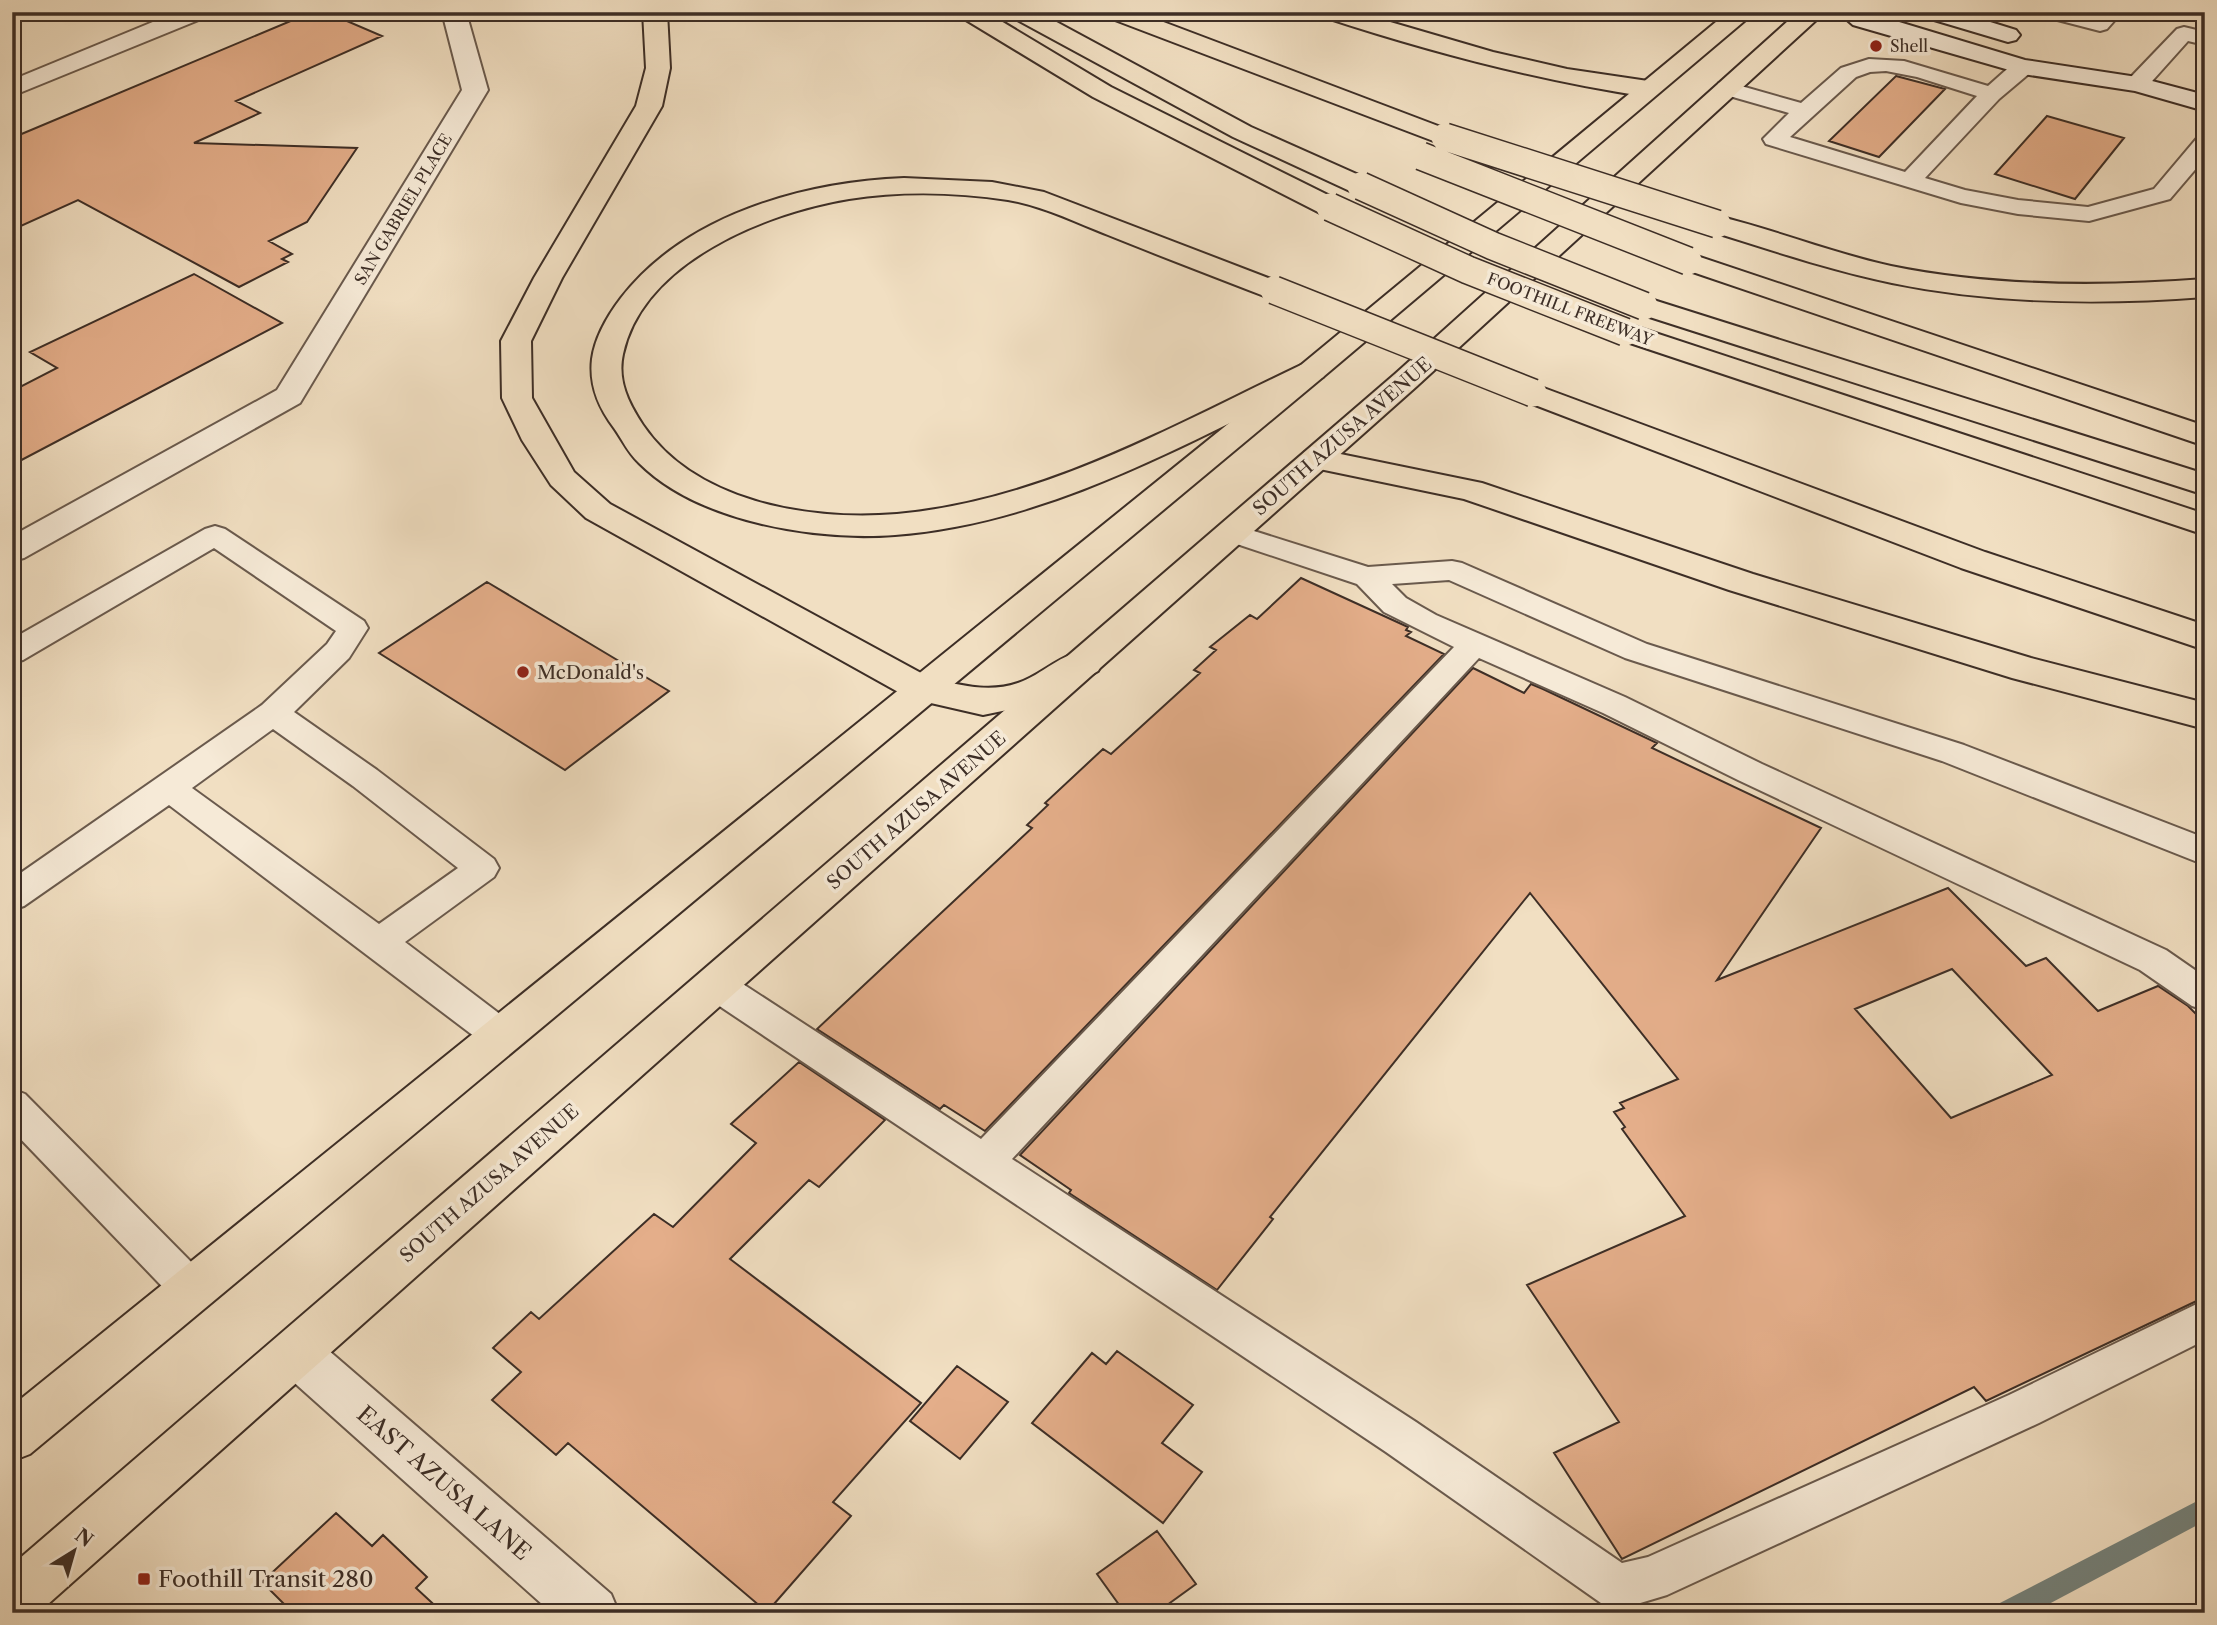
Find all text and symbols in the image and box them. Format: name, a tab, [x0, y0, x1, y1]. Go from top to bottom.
place label: Shell	[1890, 36, 1928, 56]
marker: Shell	[1868, 38, 1884, 54]
street label: SAN GABRIEL PLACE	[350, 130, 456, 288]
street label: FOOTHILL FREEWAY	[1484, 268, 1656, 350]
street label: SOUTH AZUSA AVENUE	[1248, 352, 1436, 520]
place label: McDonald's	[537, 661, 644, 684]
marker: McDonald's	[515, 664, 531, 680]
street label: SOUTH AZUSA AVENUE	[822, 726, 1010, 894]
street label: SOUTH AZUSA AVENUE	[395, 1099, 583, 1267]
street label: EAST AZUSA LANE	[351, 1400, 537, 1566]
north arrow	[38, 1516, 108, 1586]
text: N	[70, 1524, 97, 1552]
place label: Foothill Transit 280	[158, 1565, 374, 1593]
marker: Foothill Transit 280	[136, 1571, 152, 1587]

